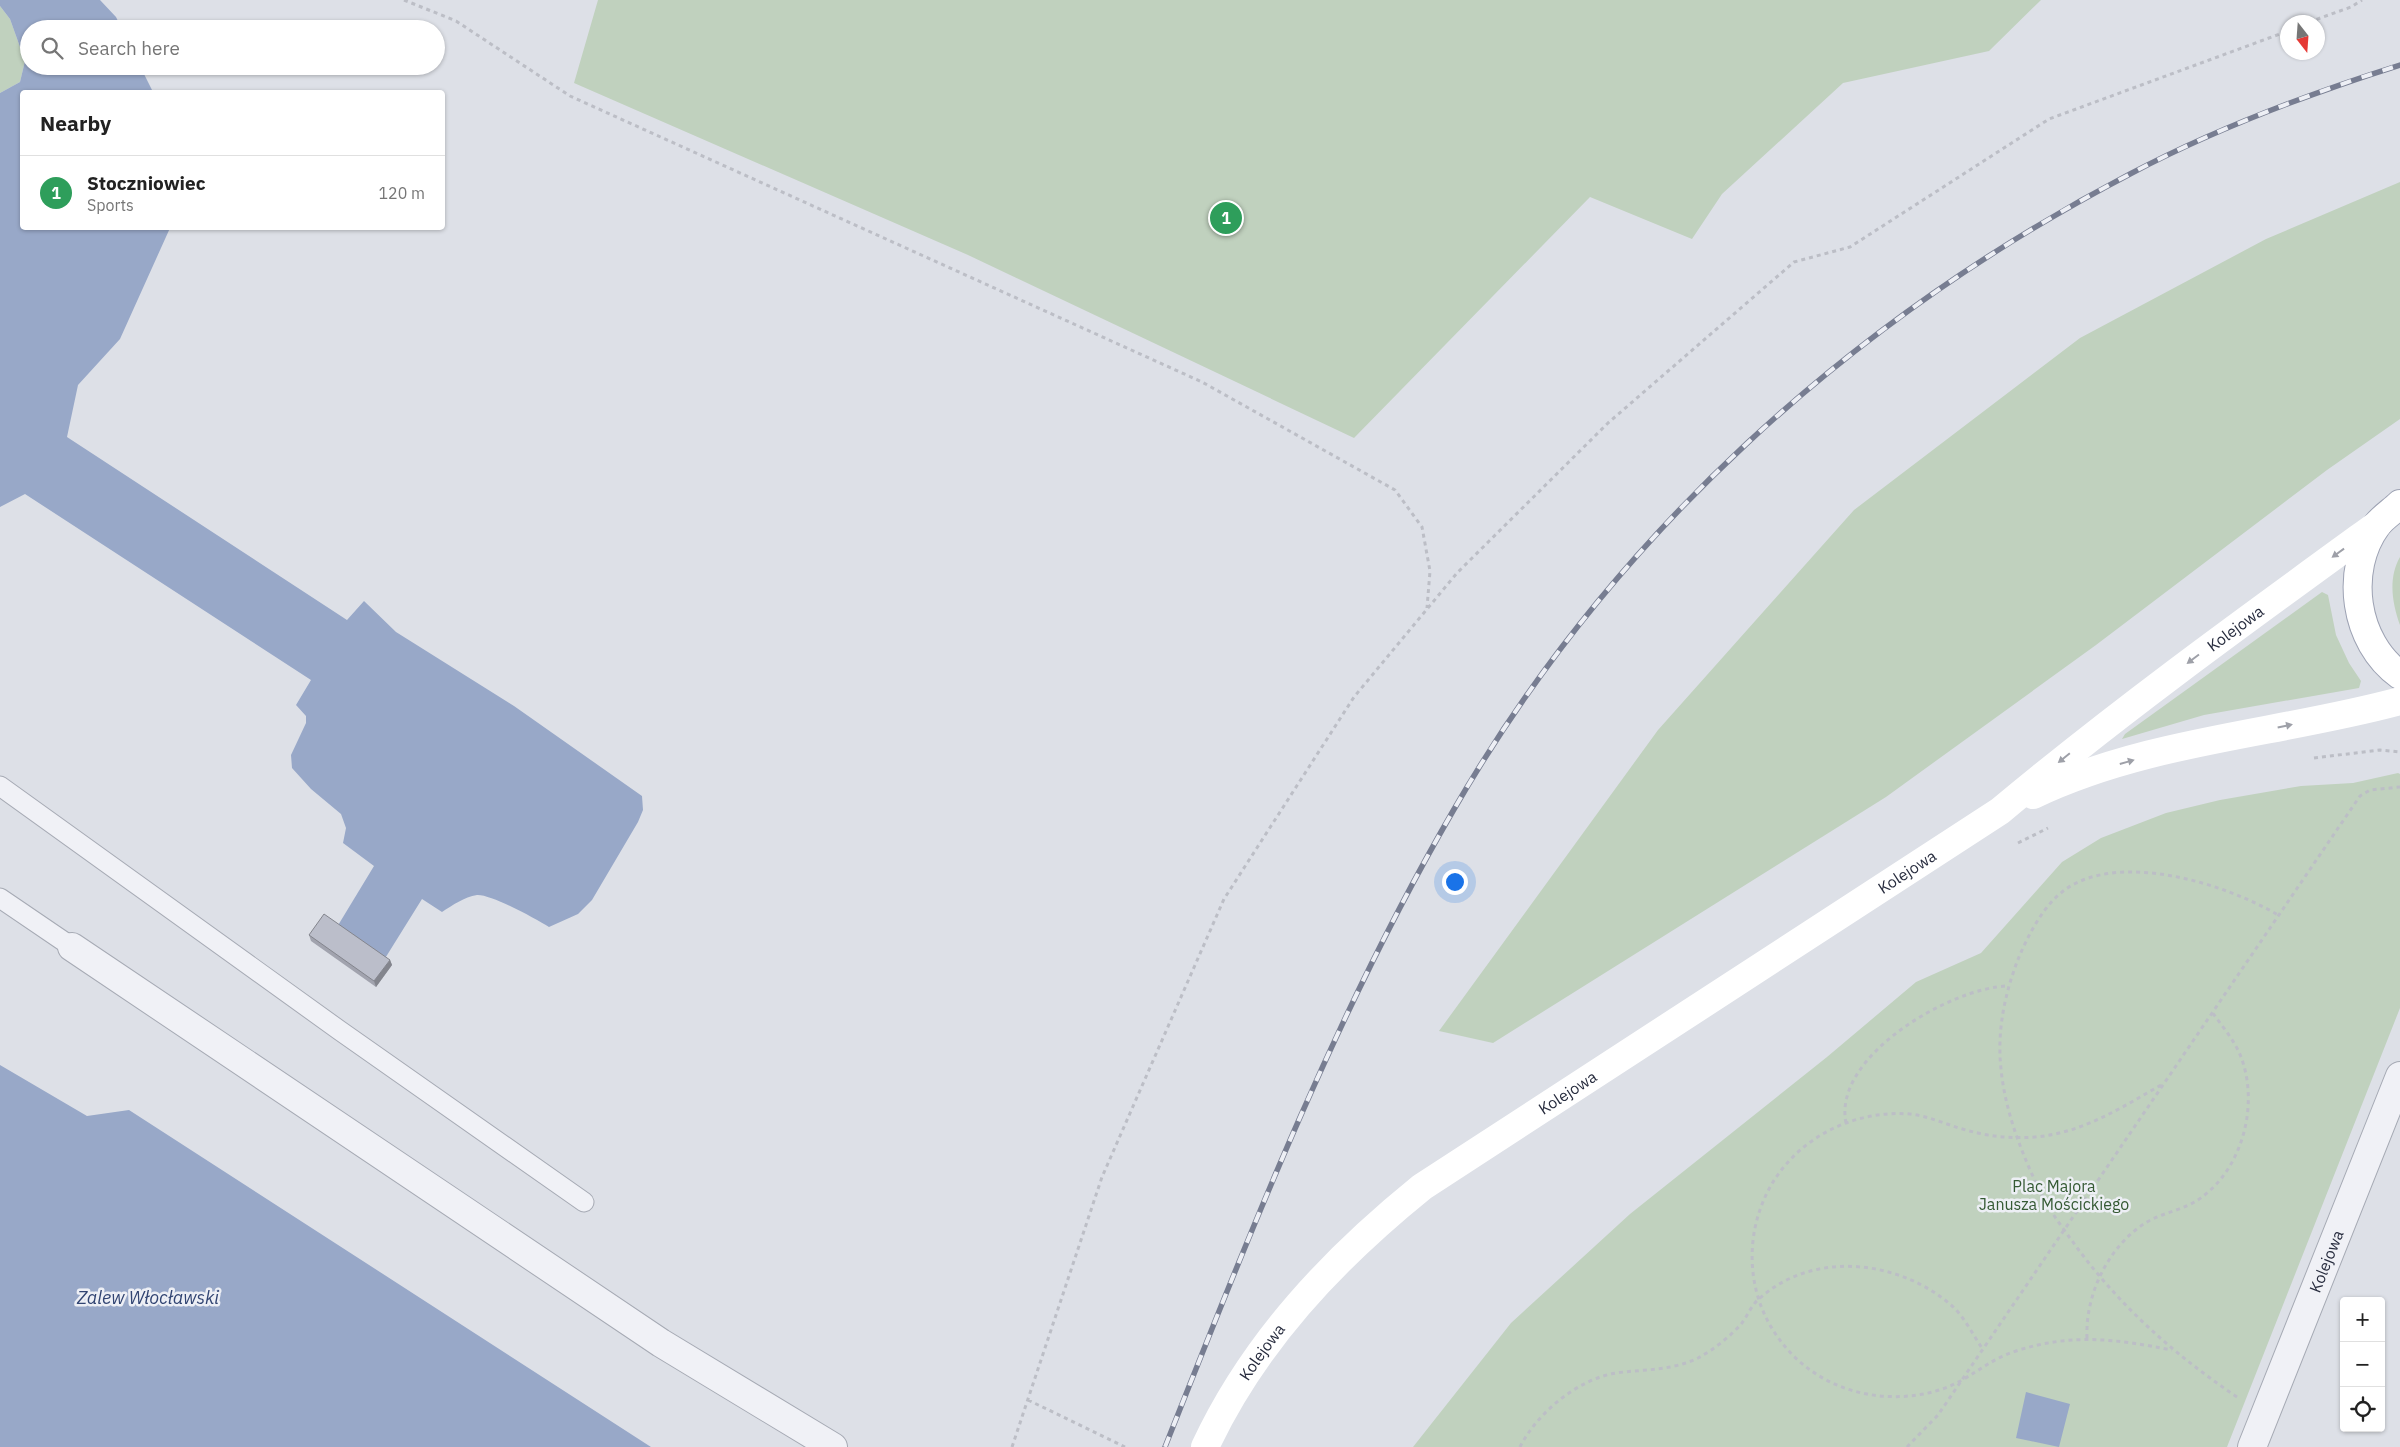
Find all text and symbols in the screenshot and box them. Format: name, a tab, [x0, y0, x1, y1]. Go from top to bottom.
north arrow	[2280, 15, 2325, 60]
search box	[20, 20, 445, 75]
icon: search	[38, 34, 66, 62]
text: Search here	[78, 36, 180, 60]
text: Nearby	[40, 109, 111, 137]
text: Stoczniowiec	[87, 171, 206, 195]
text: 1	[51, 183, 61, 203]
text: 120 m	[378, 183, 425, 203]
text: Sports	[87, 195, 134, 215]
pin: 1	[1210, 199, 1242, 237]
one-way arrow	[2332, 547, 2345, 558]
street label: Kolejowa	[2203, 601, 2268, 656]
one-way arrow	[2187, 654, 2200, 665]
one-way arrow	[2277, 722, 2293, 730]
one-way arrow	[2058, 752, 2071, 763]
one-way arrow	[2119, 757, 2134, 765]
street label: Kolejowa	[1874, 845, 1940, 898]
your location	[1442, 869, 1468, 895]
street label: Kolejowa	[1534, 1066, 1601, 1119]
park label: Plac Majora Janusza Mościckiego	[1979, 1176, 2129, 1214]
street label: Kolejowa	[2305, 1227, 2348, 1295]
water label: Zalew Włocławski	[76, 1286, 219, 1309]
map controls	[2340, 1297, 2385, 1432]
button: +	[2340, 1297, 2385, 1342]
street label: Kolejowa	[1235, 1319, 1289, 1384]
button: −	[2340, 1342, 2385, 1387]
button: locate	[2340, 1387, 2385, 1432]

